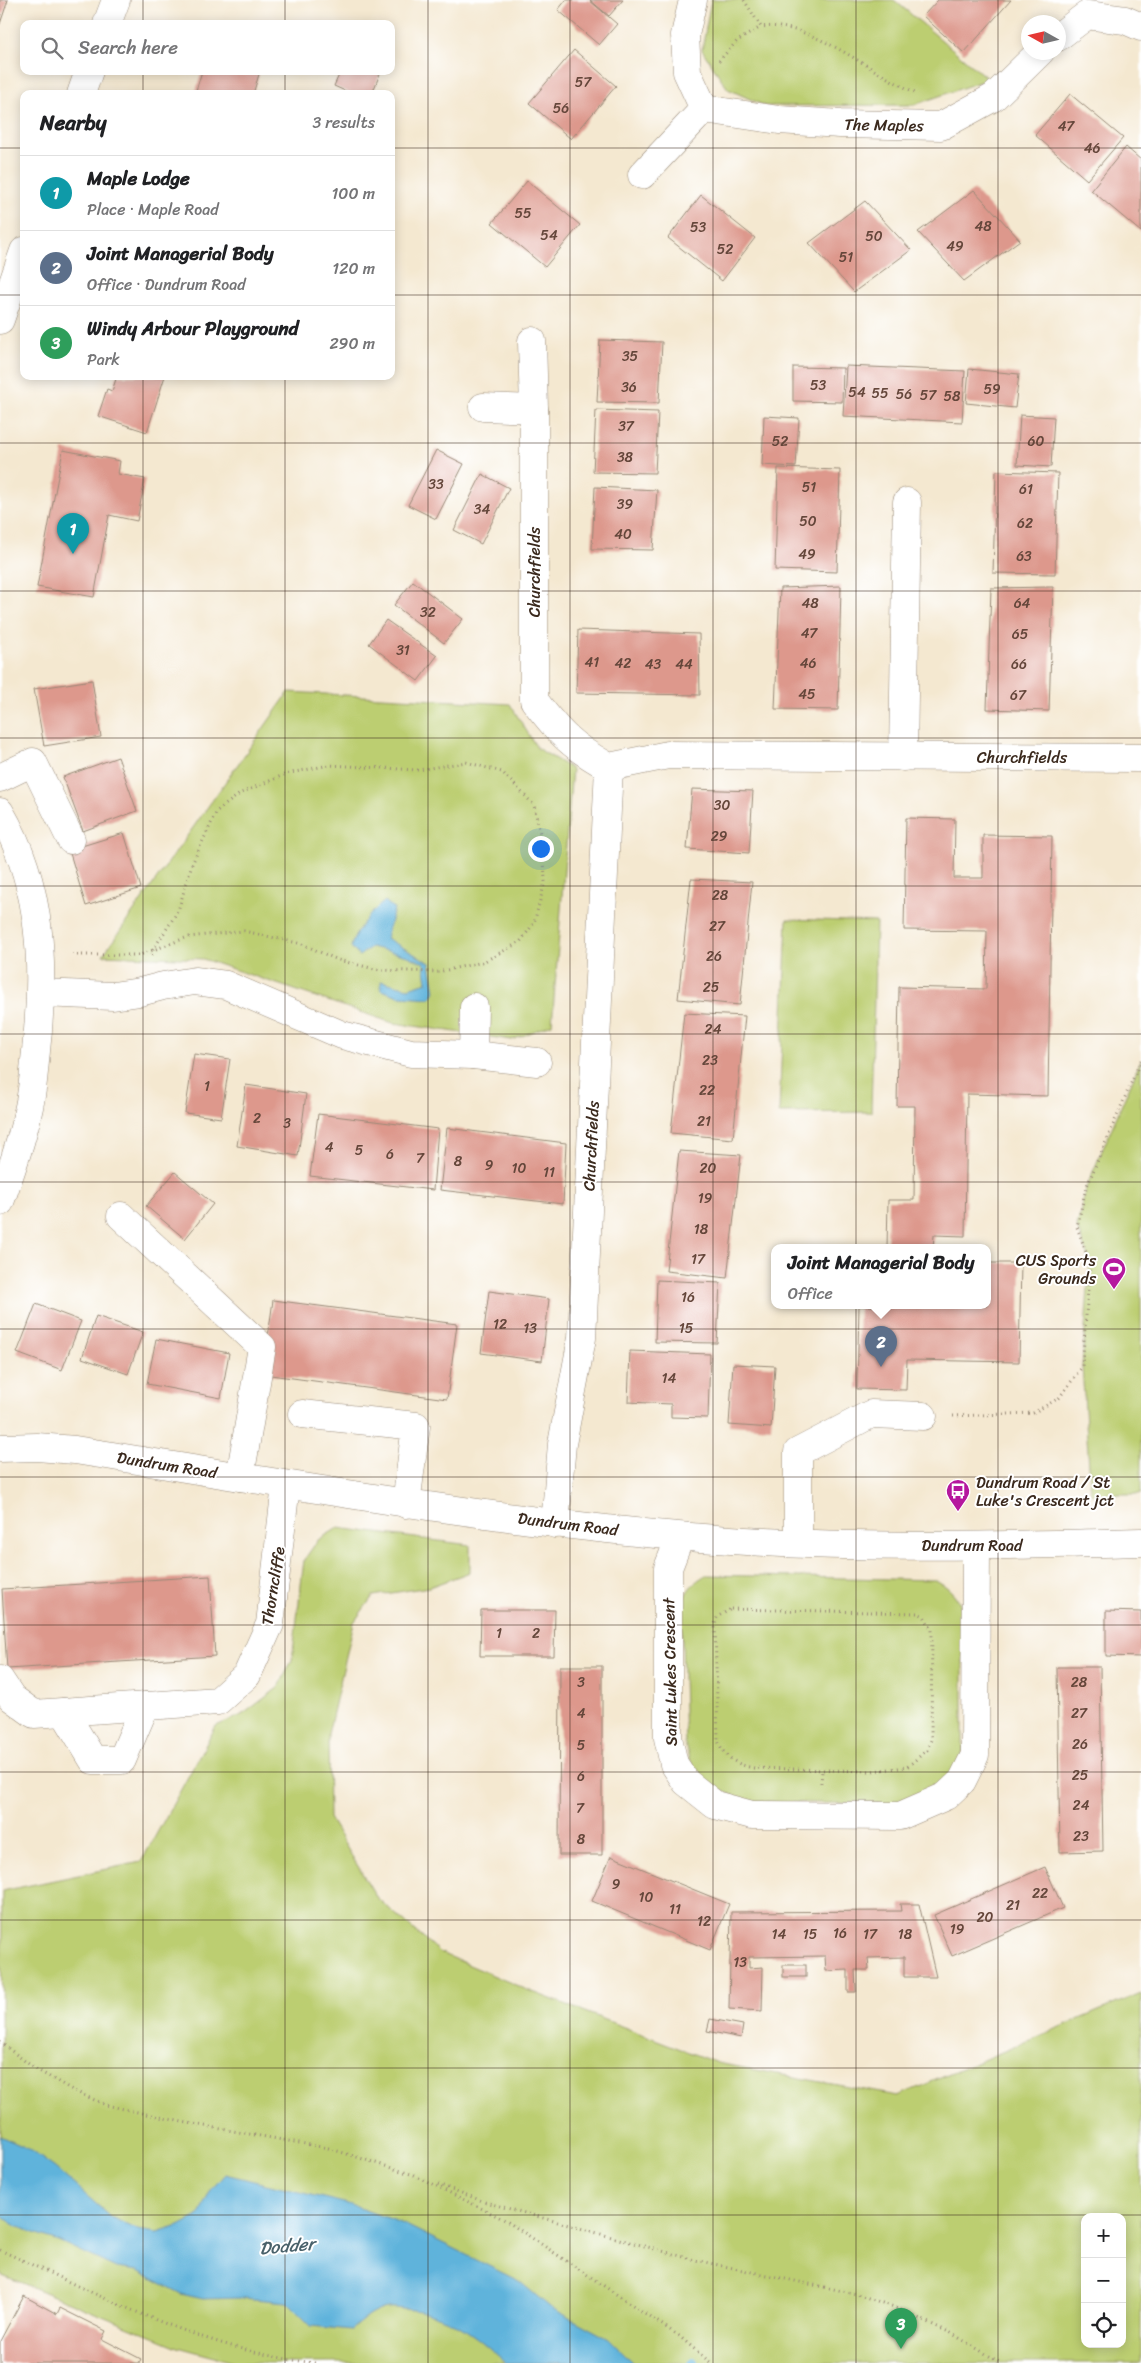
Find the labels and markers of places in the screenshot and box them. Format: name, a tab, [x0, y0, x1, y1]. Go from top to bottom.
pin: 1	[57, 513, 89, 554]
place label: CUS Sports Grounds	[1016, 1246, 1097, 1293]
sports icon: CUS Sports Grounds	[1101, 1256, 1127, 1290]
pin: 2	[865, 1326, 897, 1367]
place label: Dundrum Road / St Luke's Crescent jct	[976, 1468, 1114, 1515]
bus stop icon: Dundrum Road / St Luke's Crescent jct	[945, 1478, 971, 1512]
pin: 3	[885, 2308, 917, 2349]

